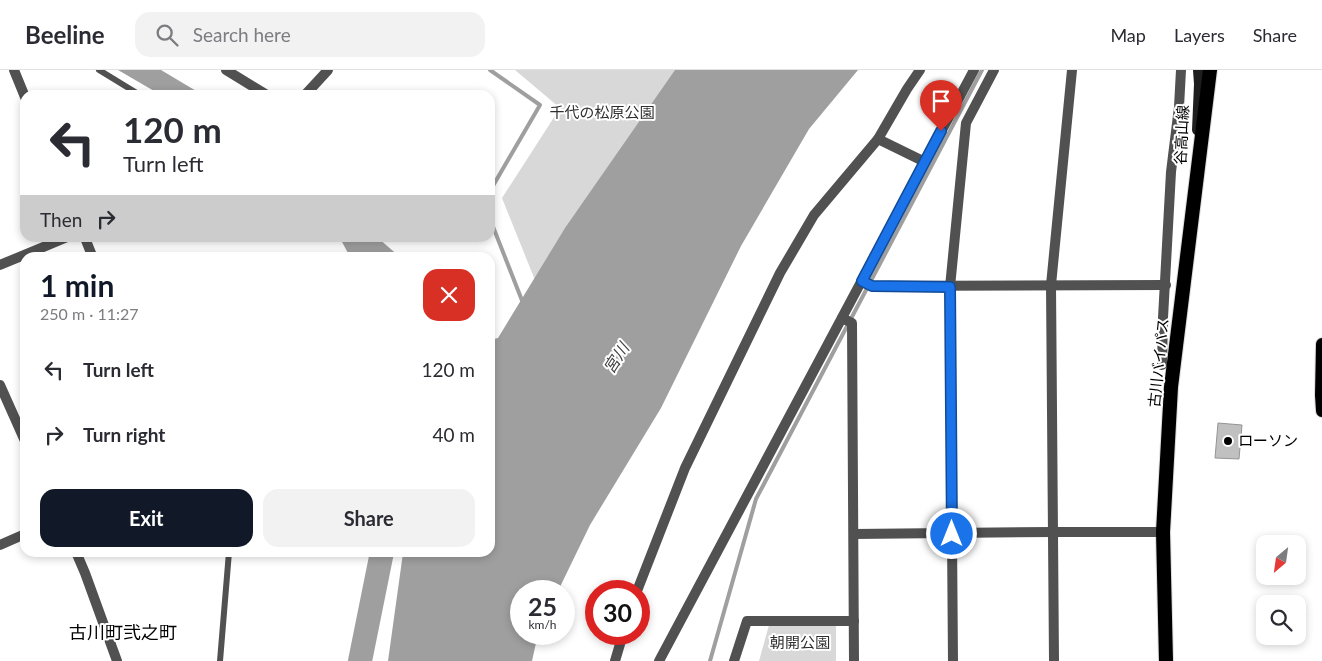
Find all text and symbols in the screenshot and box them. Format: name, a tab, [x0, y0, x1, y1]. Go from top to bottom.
search box	[135, 12, 485, 57]
text: Beeline	[25, 20, 105, 49]
icon: search	[153, 21, 181, 49]
text: Search here	[193, 23, 291, 46]
text: Map	[1110, 24, 1146, 46]
text: Layers	[1174, 24, 1225, 46]
text: Share	[1253, 24, 1297, 46]
pin	[920, 80, 962, 131]
icon: arrive	[927, 87, 955, 115]
park label: 千代の松原公園	[549, 103, 655, 121]
street label: 谷高山線	[1170, 105, 1192, 165]
text: 120 m	[123, 108, 222, 150]
icon: left	[40, 110, 105, 175]
text: Turn left	[123, 150, 204, 177]
icon: right	[92, 205, 120, 233]
text: Then	[40, 208, 82, 231]
text: 1 min	[40, 267, 114, 303]
button: close	[423, 269, 475, 321]
text: 250 m · 11:27	[40, 304, 139, 323]
street label: 古川バイパス	[1144, 317, 1172, 408]
water label: 宮川	[599, 337, 633, 376]
icon: left	[40, 356, 68, 384]
text: Turn left	[83, 358, 154, 381]
text: 120 m	[421, 358, 475, 381]
icon: right	[40, 421, 68, 449]
text: Turn right	[83, 423, 165, 446]
text: 40 m	[432, 423, 475, 446]
place label: ローソン	[1238, 431, 1298, 449]
marker: ローソン	[1222, 435, 1234, 447]
button: Exit	[40, 489, 253, 547]
button: Share	[263, 489, 475, 547]
position arrow	[925, 507, 977, 559]
north arrow	[1256, 535, 1306, 585]
map controls	[1256, 535, 1306, 645]
speed limit sign: 30	[585, 580, 650, 645]
text: 25	[528, 591, 557, 621]
button: search	[1256, 595, 1306, 645]
text: km/h	[528, 617, 557, 632]
district label: 古川町弐之町	[69, 621, 177, 643]
park label: 朝開公園	[770, 633, 830, 651]

